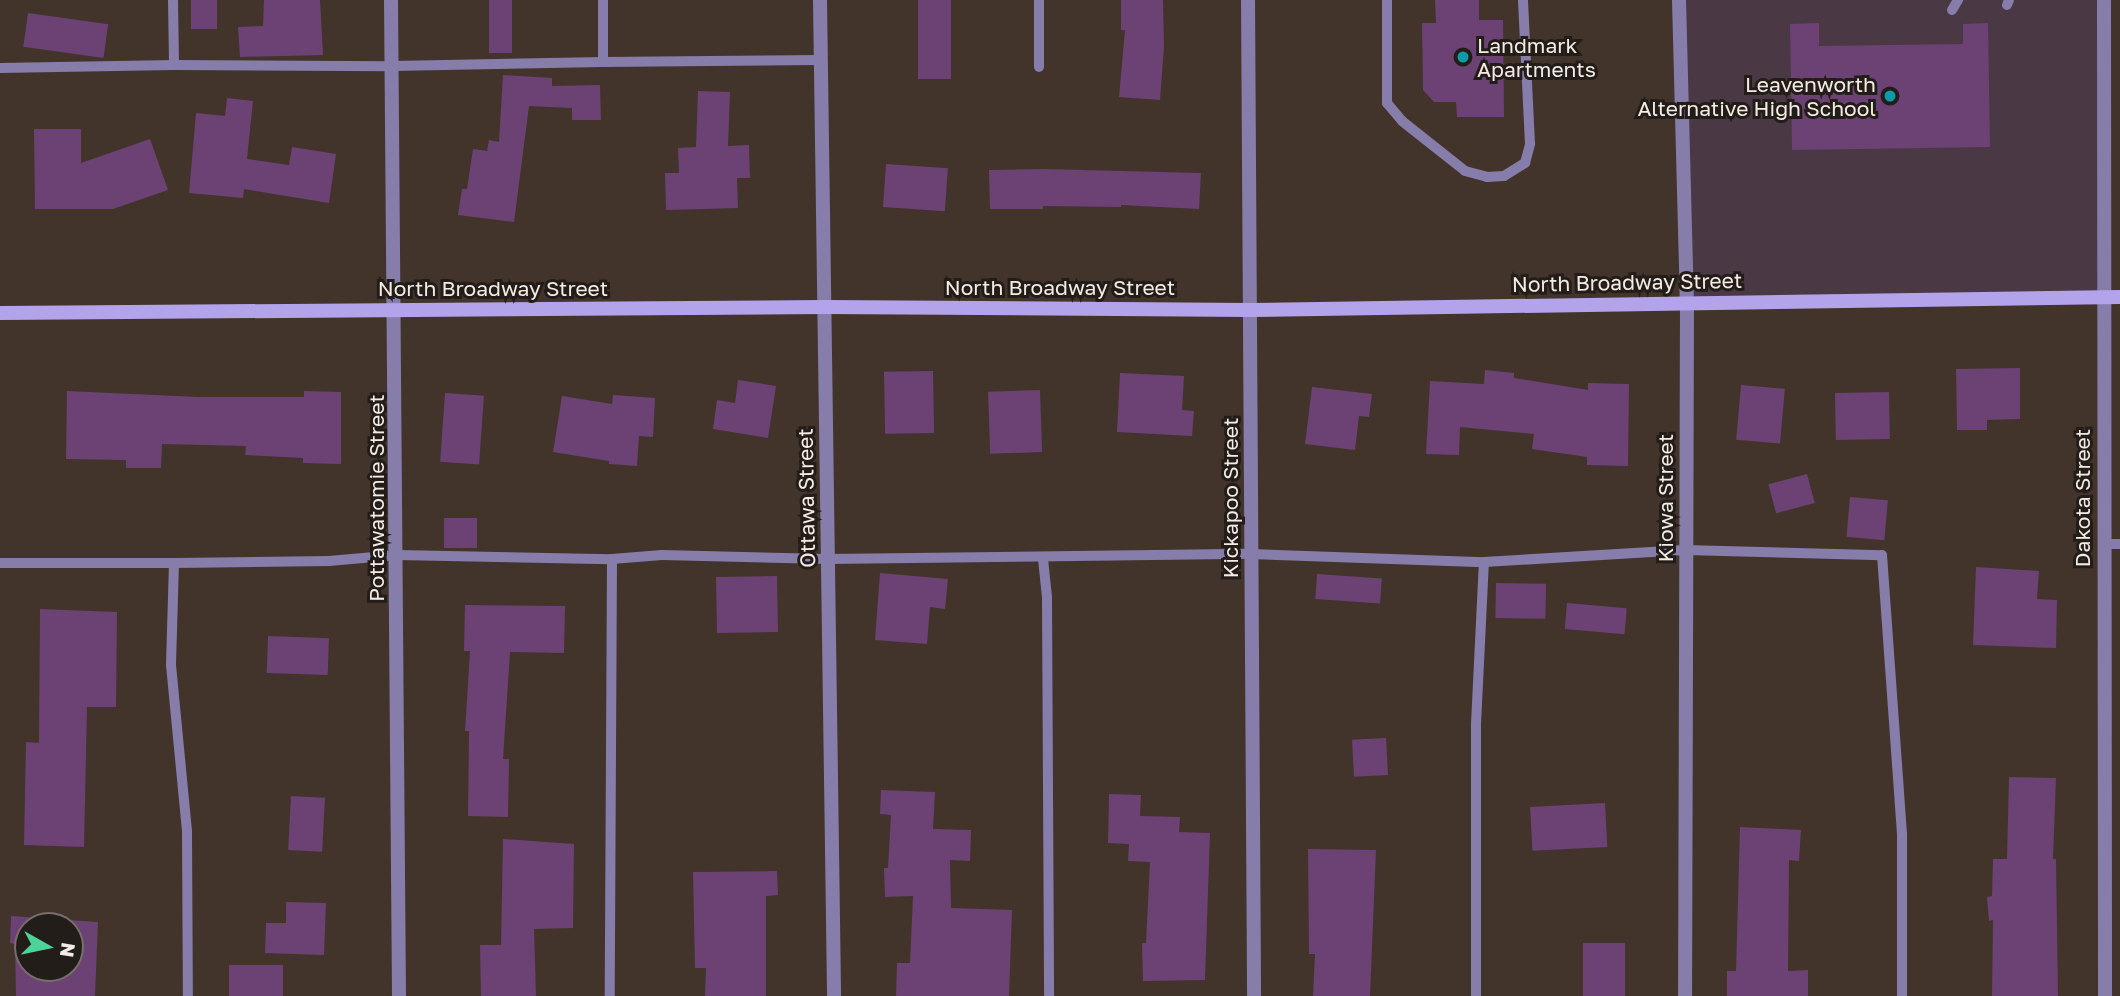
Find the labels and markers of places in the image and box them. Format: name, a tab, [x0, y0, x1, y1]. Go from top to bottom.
place label: Landmark Apartments	[1477, 32, 1596, 82]
marker: Landmark Apartments	[1455, 49, 1471, 65]
place label: Leavenworth Alternative High School	[1638, 71, 1876, 121]
marker: Leavenworth Alternative High School	[1882, 88, 1898, 104]

